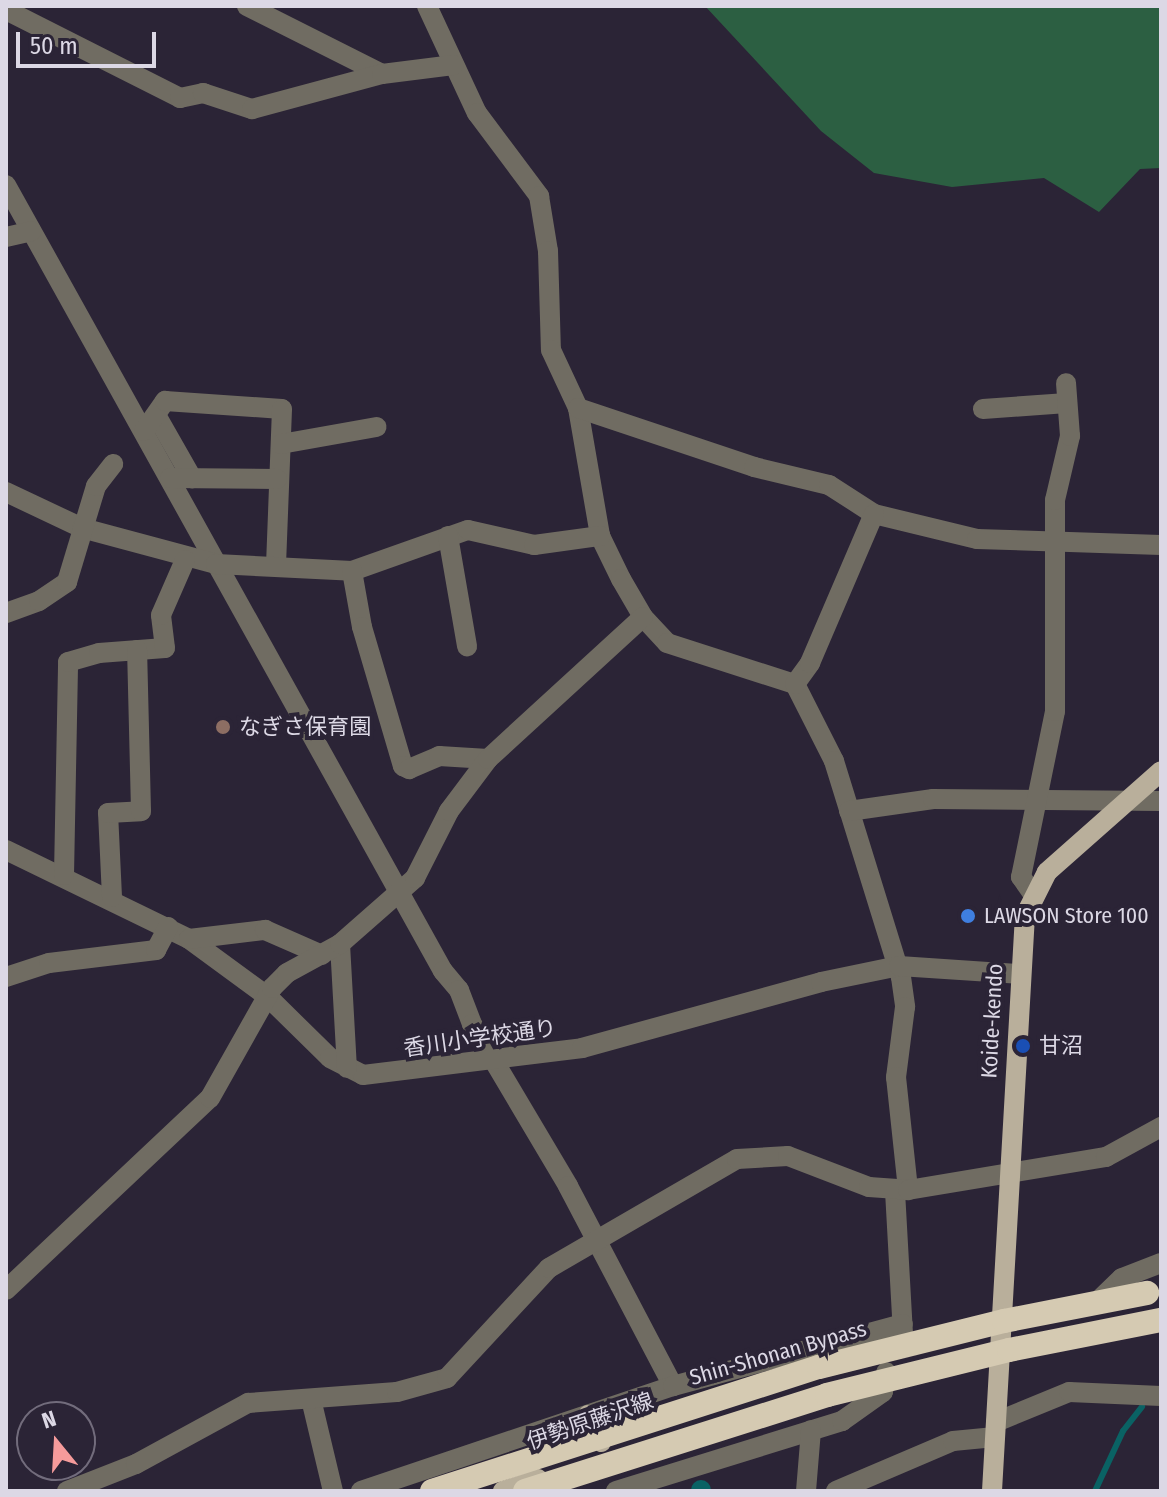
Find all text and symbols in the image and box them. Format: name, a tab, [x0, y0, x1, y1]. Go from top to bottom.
scale bar	[20, 16, 160, 66]
text: 50 m	[30, 32, 78, 60]
place label: なぎさ保育園	[239, 714, 371, 740]
marker: なぎさ保育園	[214, 718, 232, 736]
place label: LAWSON Store 100	[984, 903, 1149, 929]
marker: LAWSON Store 100	[959, 907, 977, 925]
street label: Koide-kendo	[976, 963, 1008, 1079]
street label: 香川小学校通り	[402, 1014, 558, 1062]
place label: 甘沼	[1039, 1033, 1083, 1059]
marker: 甘沼	[1014, 1037, 1032, 1055]
street label: Shin-Shonan Bypass	[687, 1315, 869, 1391]
street label: 伊勢原藤沢線	[523, 1387, 657, 1455]
north arrow	[16, 1401, 96, 1481]
text: N	[39, 1405, 59, 1434]

